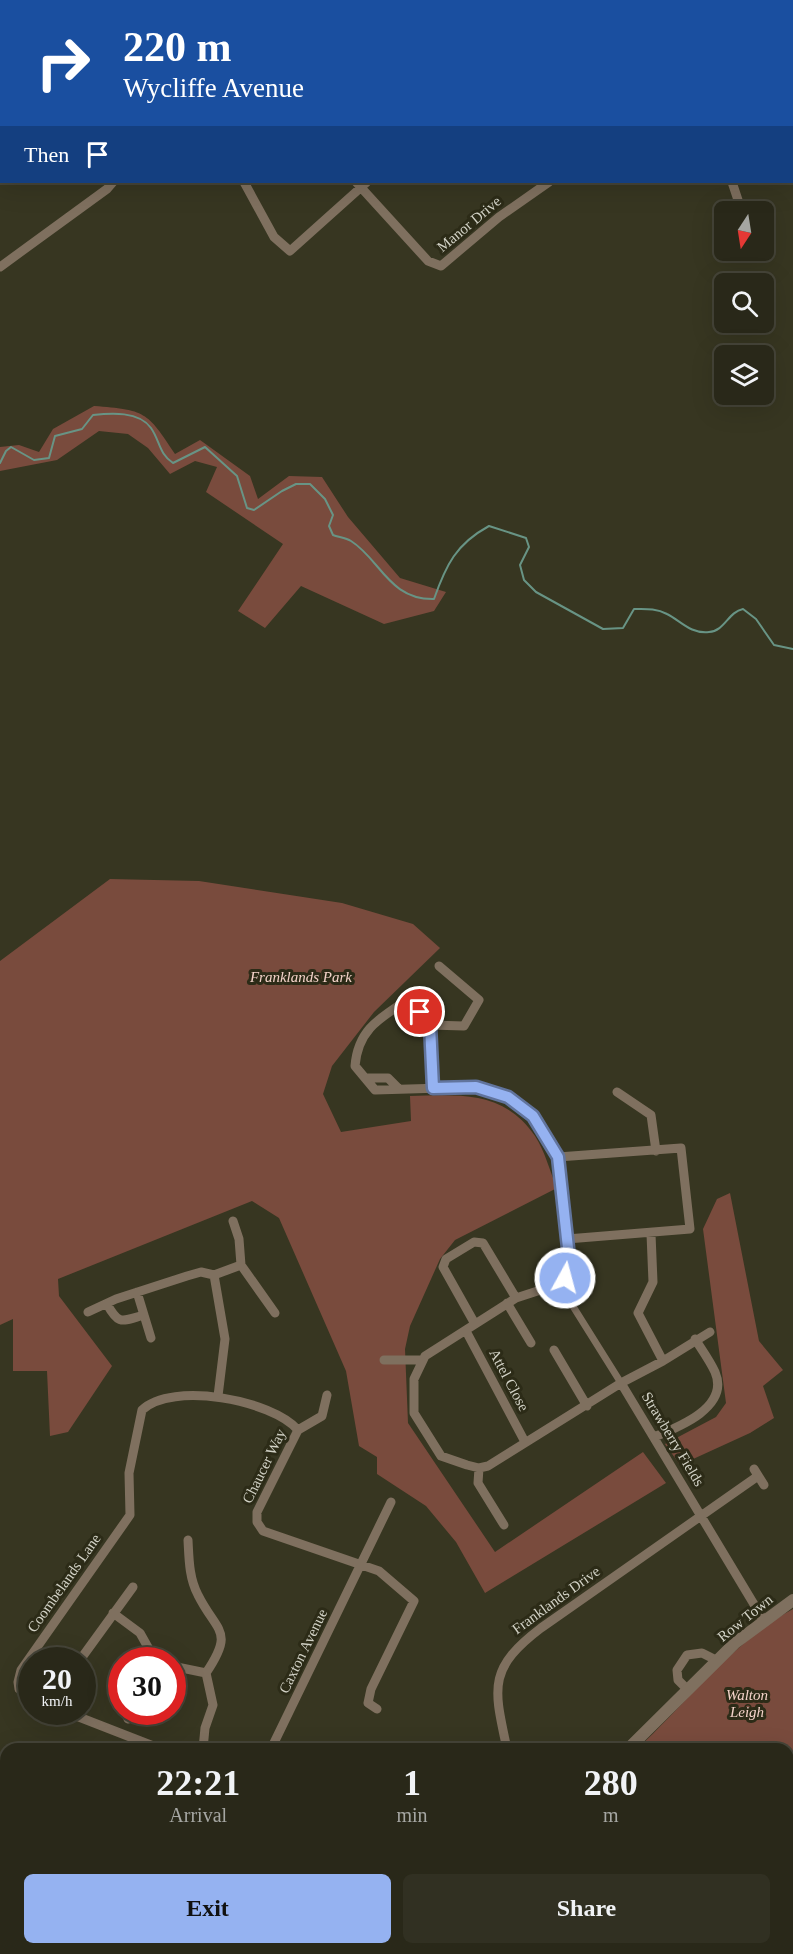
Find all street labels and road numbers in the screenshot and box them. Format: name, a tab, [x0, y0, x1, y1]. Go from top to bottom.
street label: Manor Drive	[434, 193, 504, 255]
street label: Attel Close	[486, 1346, 532, 1414]
street label: Strawberry Fields	[639, 1389, 708, 1489]
street label: Chaucer Way	[239, 1426, 289, 1506]
street label: Coombelands Lane	[24, 1531, 104, 1635]
street label: Franklands Drive	[509, 1563, 603, 1637]
street label: Row Town	[714, 1591, 776, 1645]
street label: Caxton Avenue	[276, 1606, 330, 1696]

